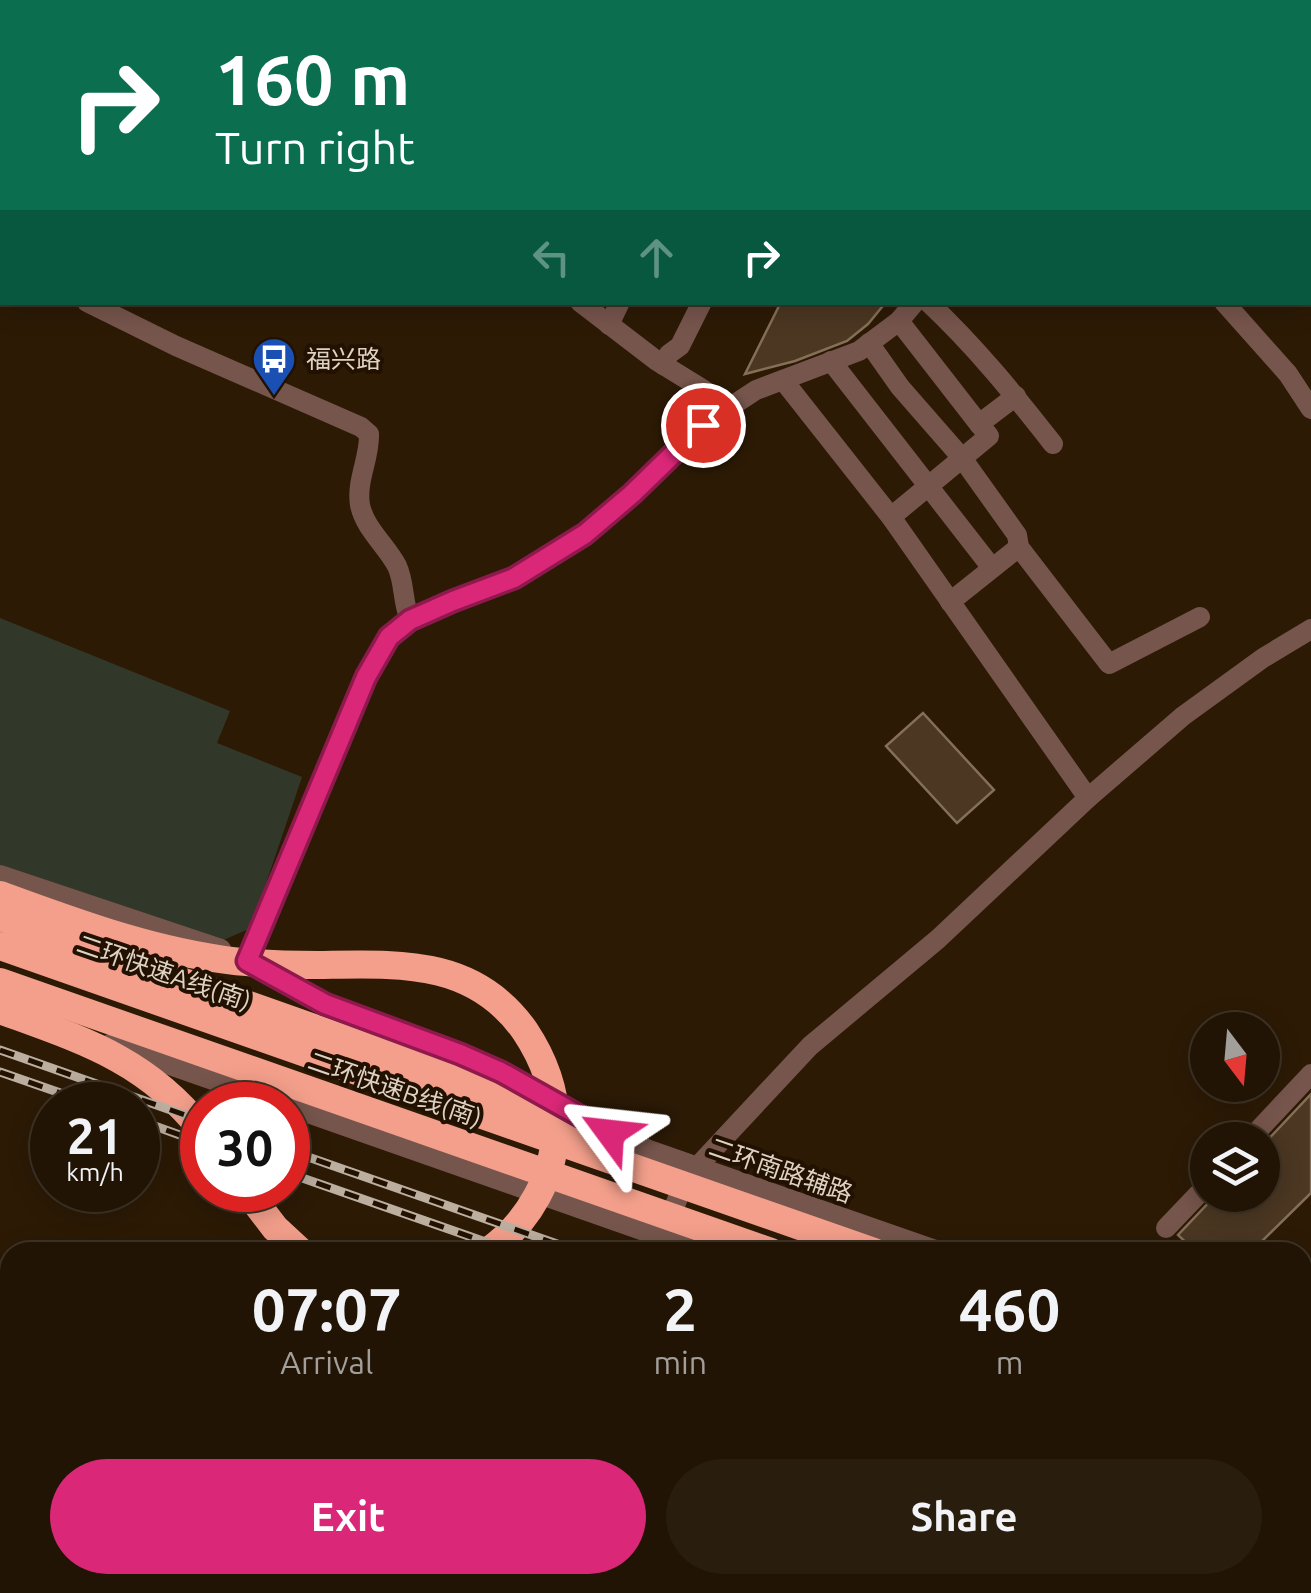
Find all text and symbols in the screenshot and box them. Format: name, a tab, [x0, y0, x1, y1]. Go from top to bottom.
icon: right	[50, 40, 180, 170]
text: 160 m	[215, 40, 410, 118]
text: Turn right	[215, 122, 415, 173]
icon: left	[524, 230, 579, 285]
icon: ahead	[629, 230, 684, 285]
icon: right	[734, 230, 789, 285]
bus stop icon: 福兴路	[251, 336, 297, 397]
place label: 福兴路	[306, 345, 381, 373]
pin	[661, 383, 746, 468]
icon: arrive	[676, 398, 731, 453]
street label: 二环快速A线(南)	[73, 929, 255, 1015]
north arrow	[1190, 1012, 1280, 1102]
map controls	[1190, 1012, 1280, 1212]
street label: 二环快速B线(南)	[305, 1046, 485, 1132]
position arrow	[558, 1081, 662, 1185]
speed limit sign: 30	[180, 1082, 310, 1212]
text: 21	[67, 1107, 123, 1163]
button: layers	[1190, 1122, 1280, 1212]
street label: 二环南路辅路	[706, 1132, 856, 1208]
text: km/h	[66, 1158, 124, 1186]
text: 07:07	[252, 1275, 402, 1342]
text: 2	[663, 1275, 697, 1342]
text: 460	[959, 1275, 1060, 1342]
text: Arrival	[280, 1344, 373, 1380]
text: min	[653, 1344, 707, 1380]
text: m	[996, 1344, 1023, 1380]
button: Exit	[50, 1459, 646, 1574]
button: Share	[666, 1459, 1262, 1574]

